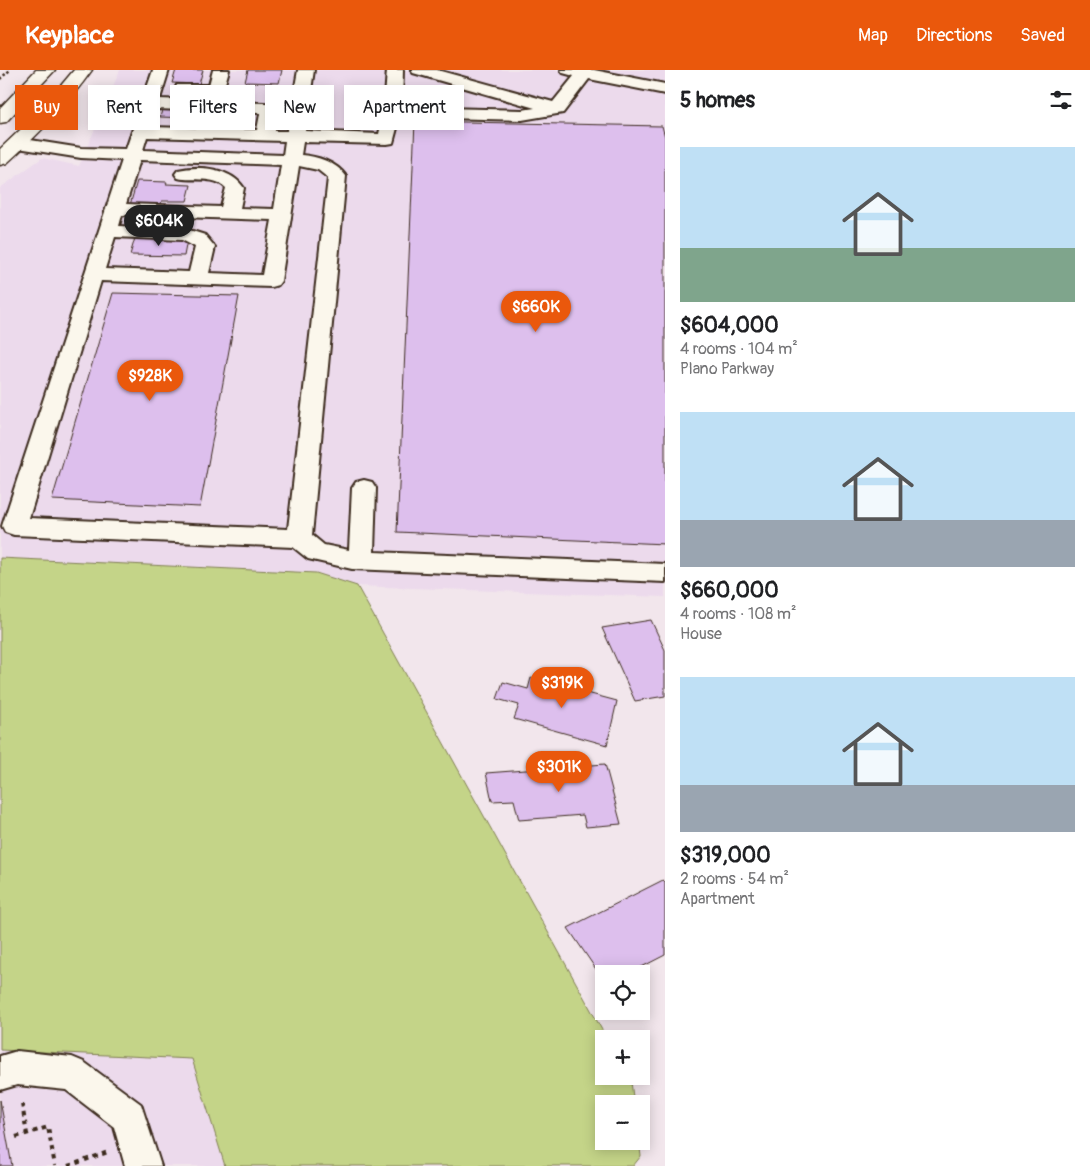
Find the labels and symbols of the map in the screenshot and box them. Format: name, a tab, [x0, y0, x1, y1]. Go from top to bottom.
pin: $604K	[124, 204, 194, 247]
pin: $660K	[501, 290, 571, 333]
pin: $928K	[115, 360, 185, 402]
pin: $319K	[527, 666, 597, 709]
pin: $301K	[524, 750, 594, 793]

